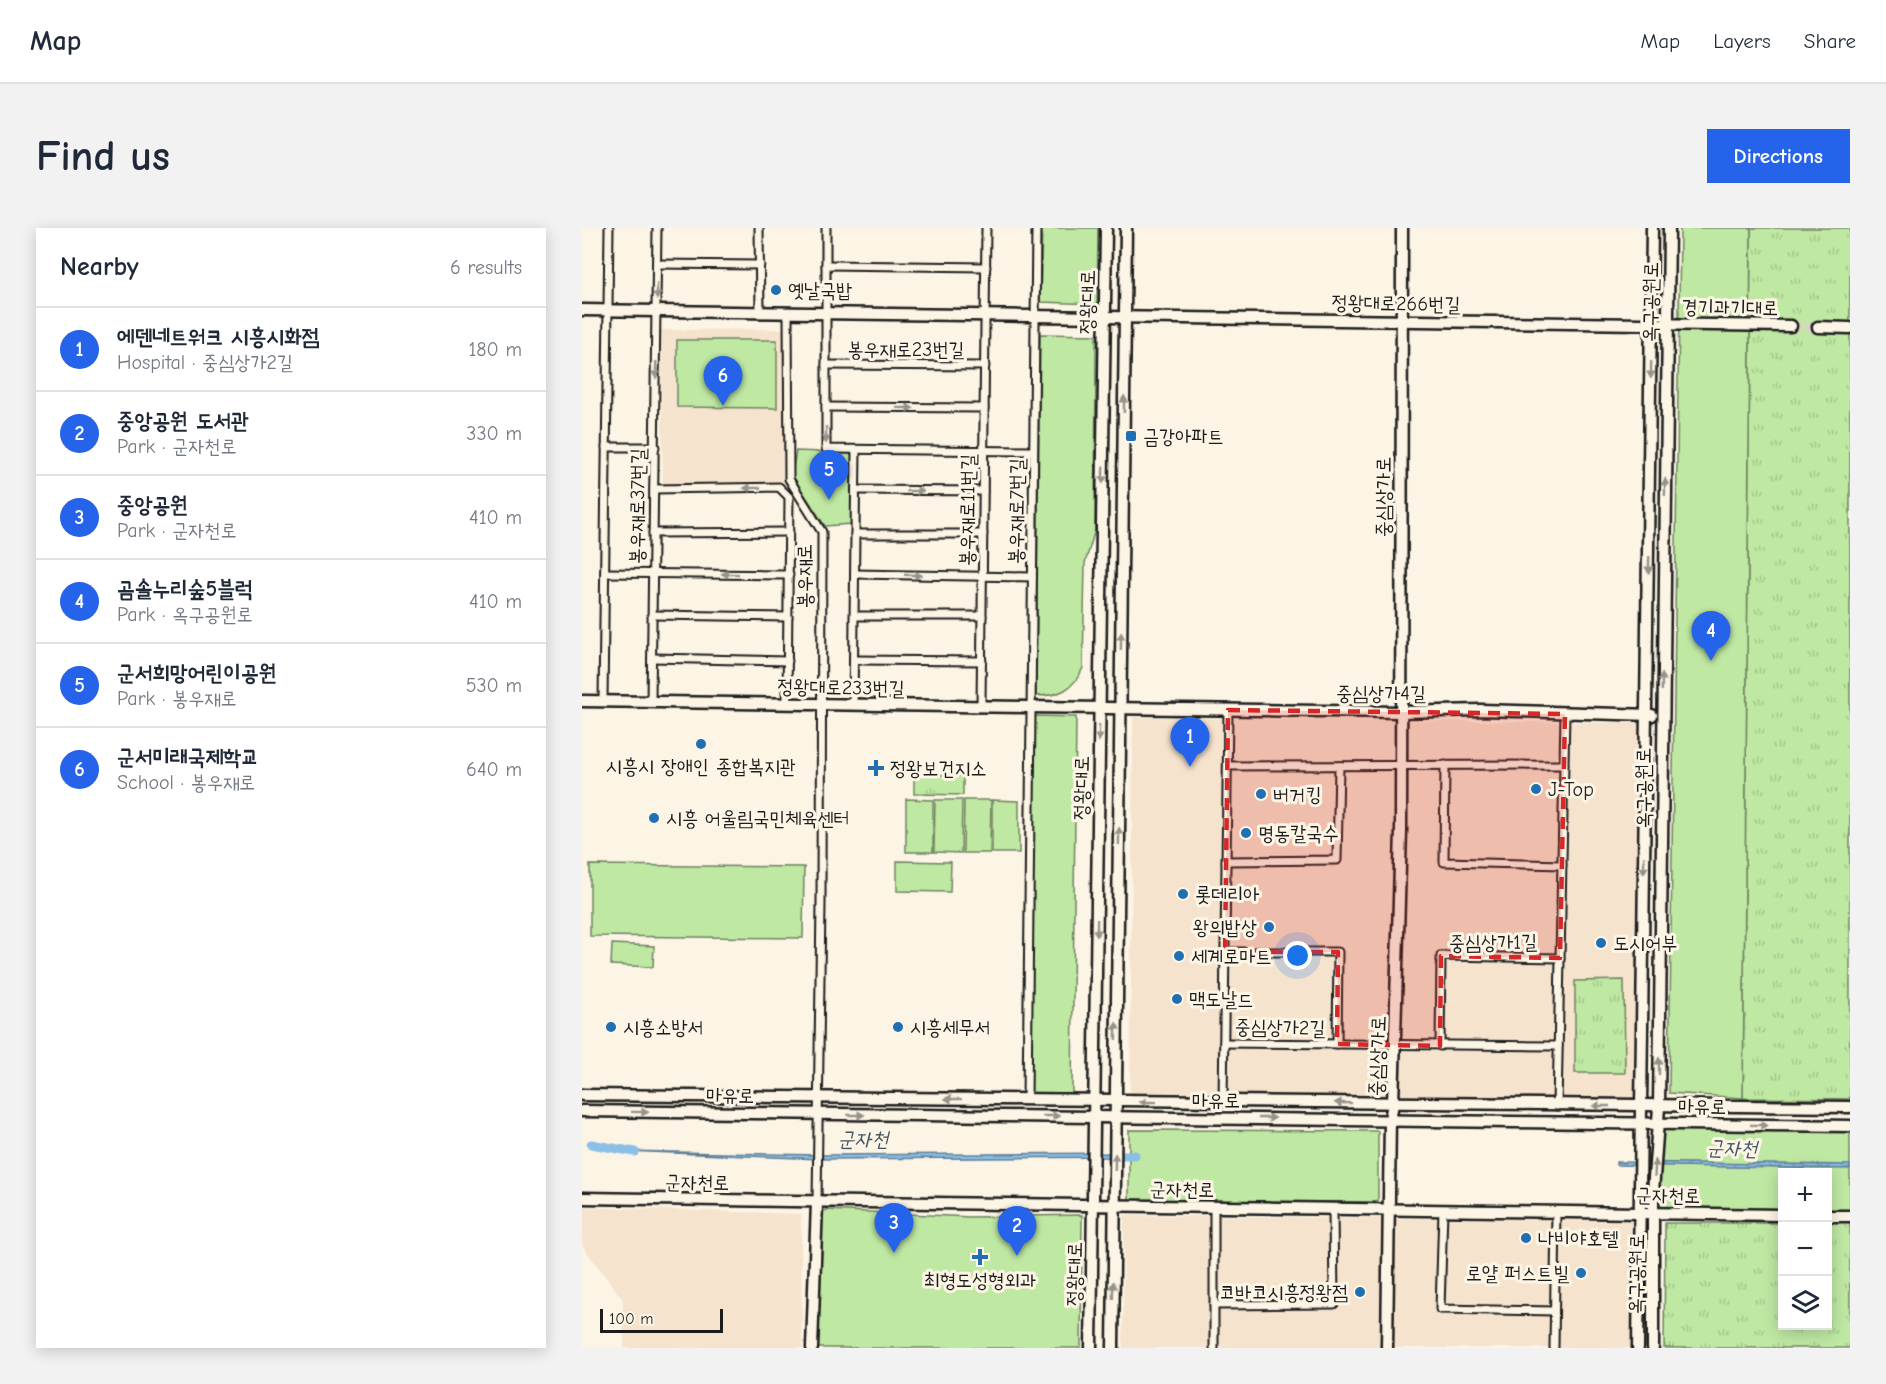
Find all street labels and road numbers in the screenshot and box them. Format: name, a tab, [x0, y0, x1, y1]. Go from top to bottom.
street label: 옥구공원로	[1638, 262, 1663, 342]
street label: 정왕대로	[1075, 270, 1100, 334]
street label: 정왕대로266번길	[1331, 291, 1461, 316]
street label: 경기과기대로	[1682, 295, 1778, 320]
street label: 봉우재로23번길	[847, 338, 965, 361]
street label: 봉우재로37번길	[625, 448, 650, 564]
street label: 봉우재로11번길	[955, 454, 980, 566]
street label: 중심상가로	[1372, 457, 1395, 537]
street label: 봉우재로7번길	[1004, 458, 1029, 564]
street label: 봉우재로	[793, 544, 816, 608]
street label: 정왕대로233번길	[777, 675, 905, 700]
street label: 중심상가4길	[1336, 682, 1426, 705]
street label: 옥구공원로	[1632, 748, 1655, 828]
street label: 정왕대로	[1069, 756, 1094, 820]
street label: 중심상가1길	[1449, 930, 1537, 955]
street label: 중심상가2길	[1234, 1015, 1326, 1040]
street label: 중심상가로	[1365, 1015, 1390, 1097]
street label: 마유로	[706, 1084, 754, 1107]
street label: 마유로	[1192, 1089, 1240, 1112]
street label: 마유로	[1678, 1095, 1726, 1118]
street label: 군자천로	[665, 1170, 729, 1195]
street label: 군자천로	[1150, 1177, 1214, 1202]
street label: 군자천로	[1636, 1183, 1700, 1208]
street label: 옥구공원로	[1624, 1234, 1649, 1314]
street label: 정왕대로	[1062, 1242, 1087, 1306]

